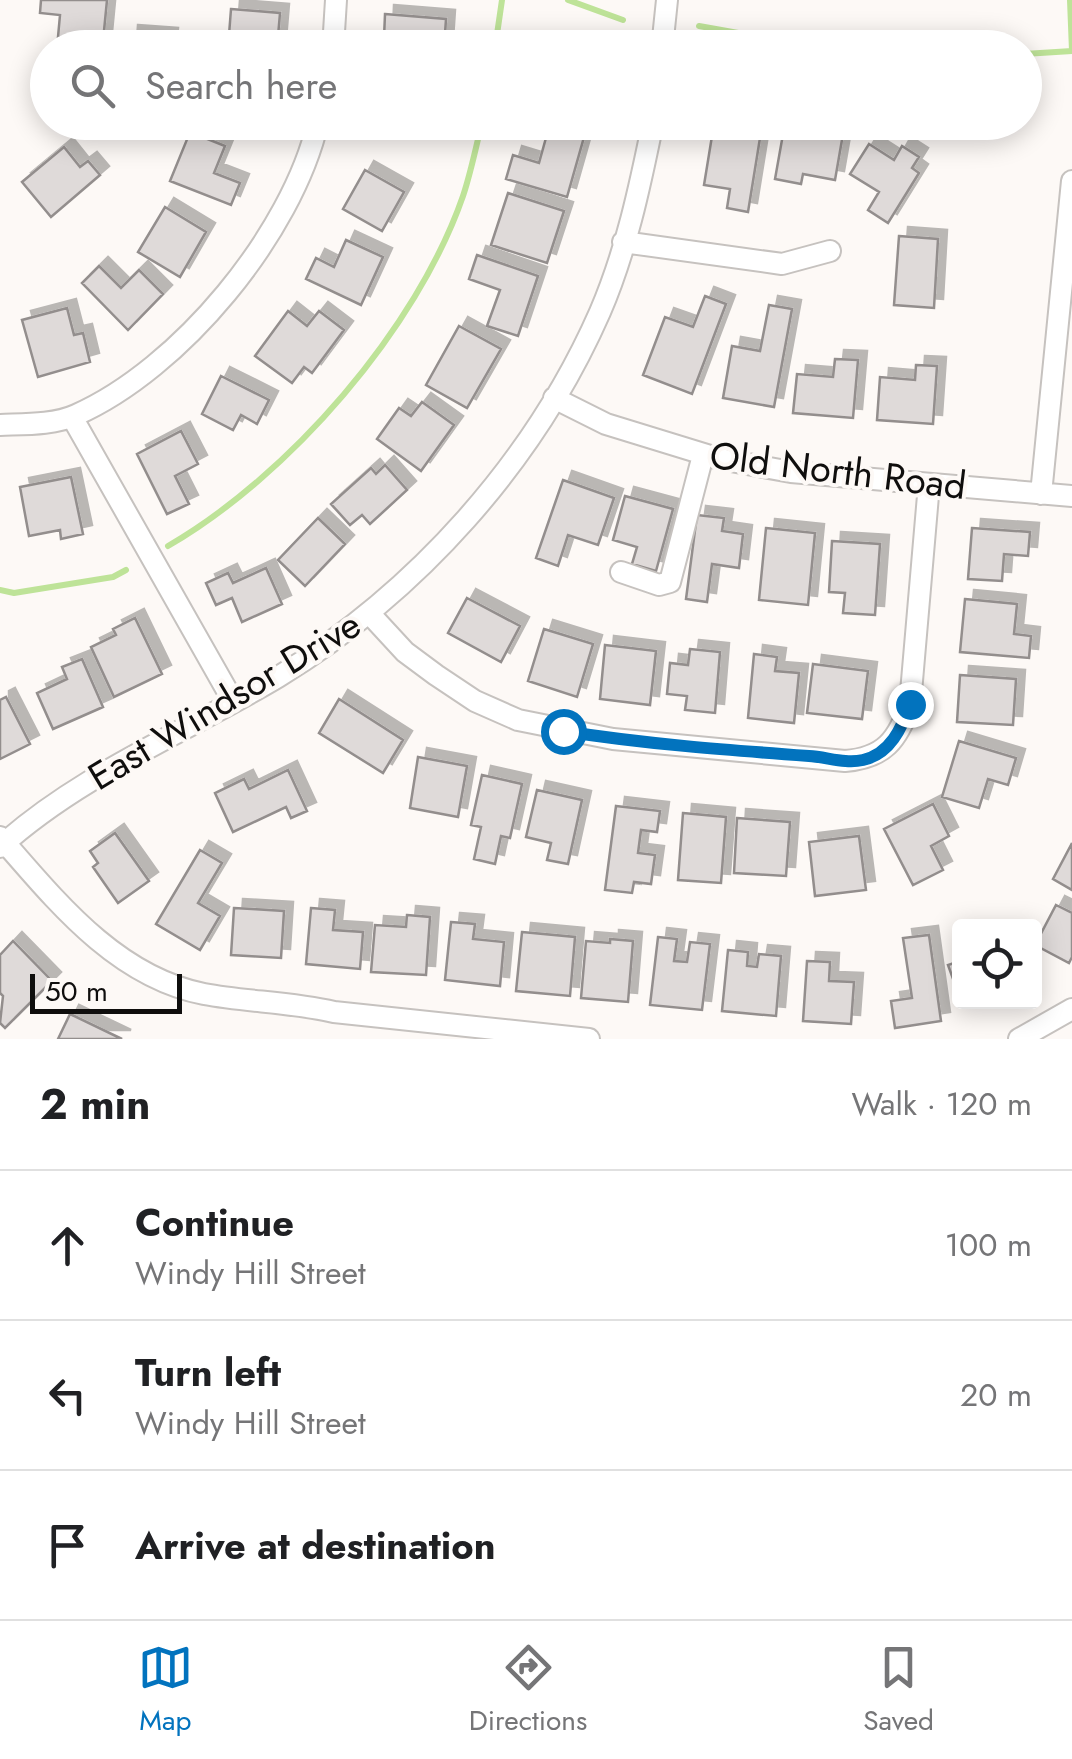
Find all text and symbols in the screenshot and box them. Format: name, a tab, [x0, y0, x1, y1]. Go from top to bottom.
search box	[30, 30, 1042, 140]
icon: search	[65, 58, 120, 113]
text: Search here	[145, 58, 337, 113]
street label: Old North Road	[707, 427, 969, 513]
street label: East Windsor Drive	[77, 597, 371, 803]
route end	[888, 682, 934, 728]
route start	[541, 709, 587, 755]
map controls	[952, 919, 1042, 1009]
button: locate	[952, 919, 1042, 1009]
scale bar	[30, 969, 182, 1014]
text: 50 m	[45, 971, 108, 1012]
text: 2 min	[40, 1074, 150, 1135]
text: Walk · 120 m	[852, 1081, 1032, 1127]
text: Continue	[135, 1195, 294, 1250]
icon: ahead	[40, 1218, 95, 1273]
text: 100 m	[945, 1222, 1032, 1268]
text: Windy Hill Street	[135, 1250, 366, 1296]
text: Turn left	[135, 1345, 281, 1400]
icon: left	[40, 1368, 95, 1423]
text: 20 m	[960, 1372, 1032, 1418]
text: Windy Hill Street	[135, 1400, 366, 1446]
icon: arrive	[40, 1518, 95, 1573]
text: Arrive at destination	[135, 1518, 496, 1573]
tab: Map	[138, 1640, 193, 1741]
tab: Directions	[469, 1640, 587, 1741]
tab: Saved	[863, 1640, 934, 1741]

